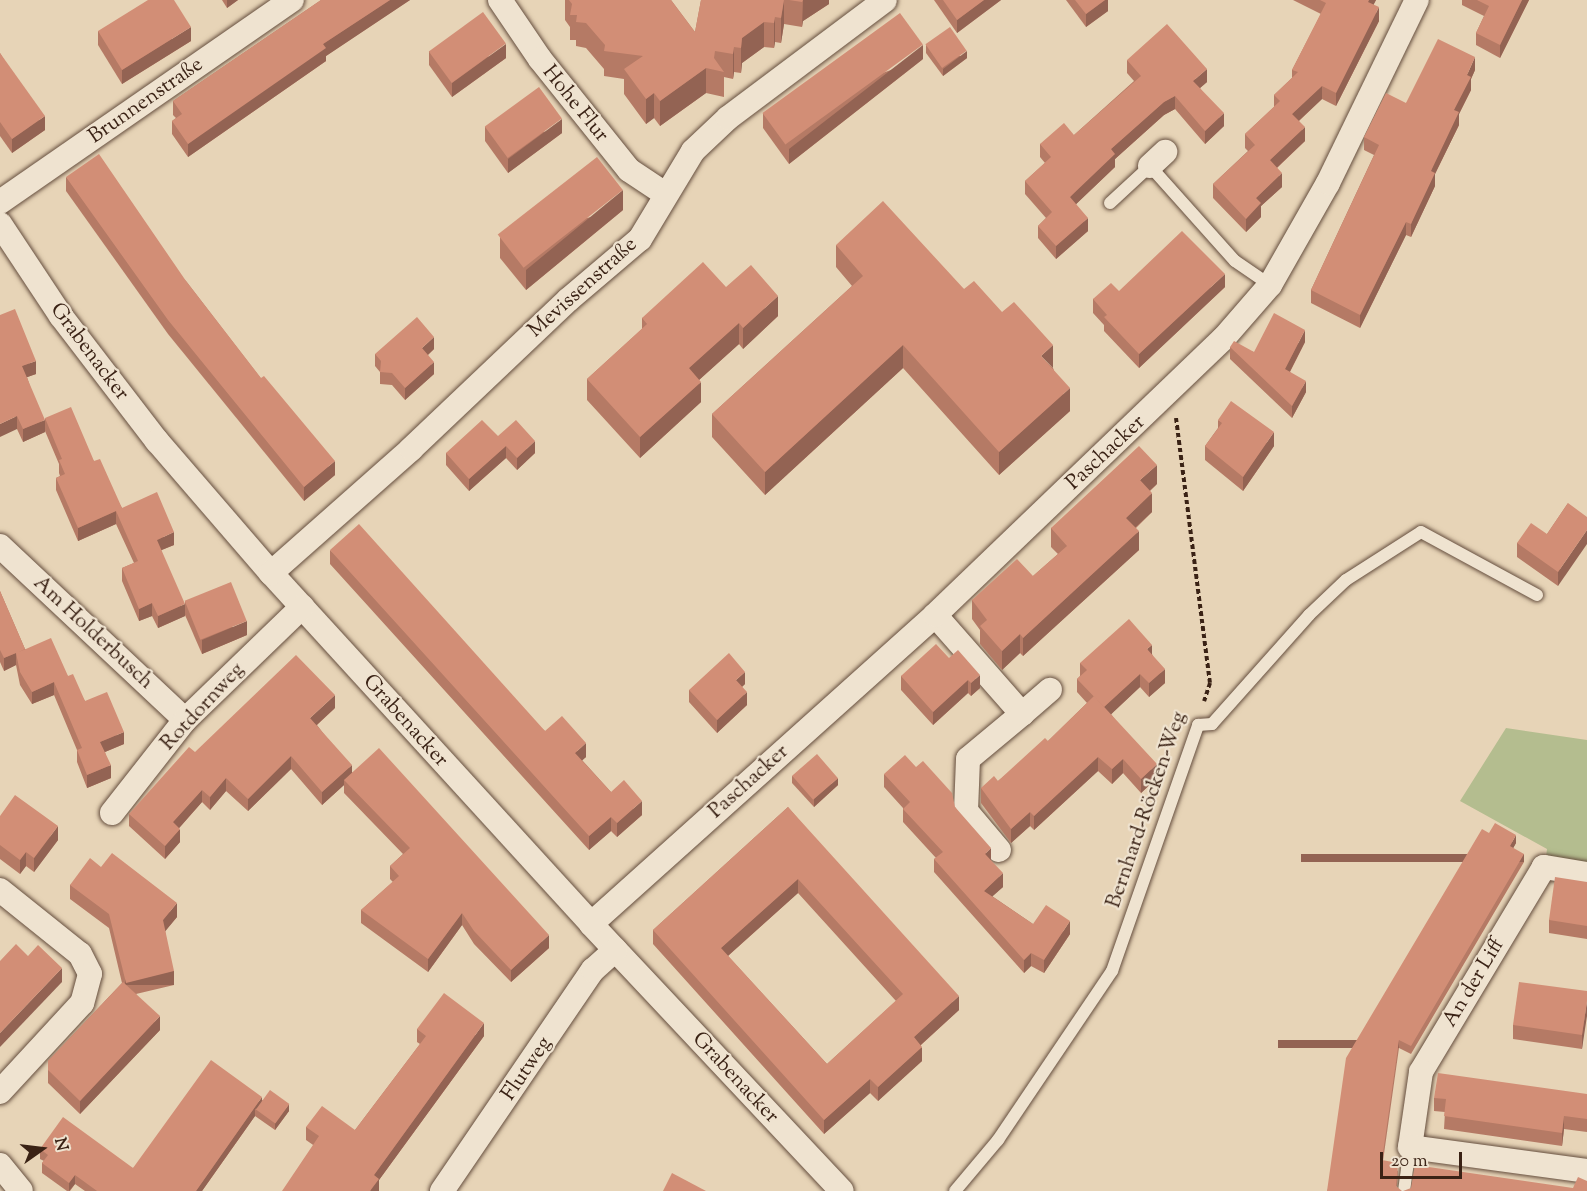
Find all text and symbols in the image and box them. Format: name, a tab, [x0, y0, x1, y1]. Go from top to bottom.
street label: Brunnenstraße	[84, 52, 208, 150]
street label: Hohe Flur	[536, 60, 614, 148]
street label: Mevissenstraße	[523, 232, 643, 344]
street label: Grabenacker	[44, 298, 134, 406]
street label: Paschacker	[1061, 410, 1151, 496]
street label: Am Holderbusch	[28, 571, 158, 695]
street label: Rotdornweg	[156, 658, 250, 756]
street label: Grabenacker	[357, 670, 453, 772]
street label: Bernhard-Röcken-Weg	[1102, 708, 1192, 912]
street label: Paschacker	[704, 740, 794, 824]
street label: An der Liff	[1438, 934, 1510, 1032]
street label: Grabenacker	[686, 1027, 784, 1129]
street label: Flutweg	[497, 1032, 557, 1106]
north arrow	[12, 1119, 72, 1179]
text: N	[47, 1136, 73, 1154]
scale bar	[1383, 1140, 1466, 1178]
text: 20 m	[1391, 1149, 1428, 1175]

